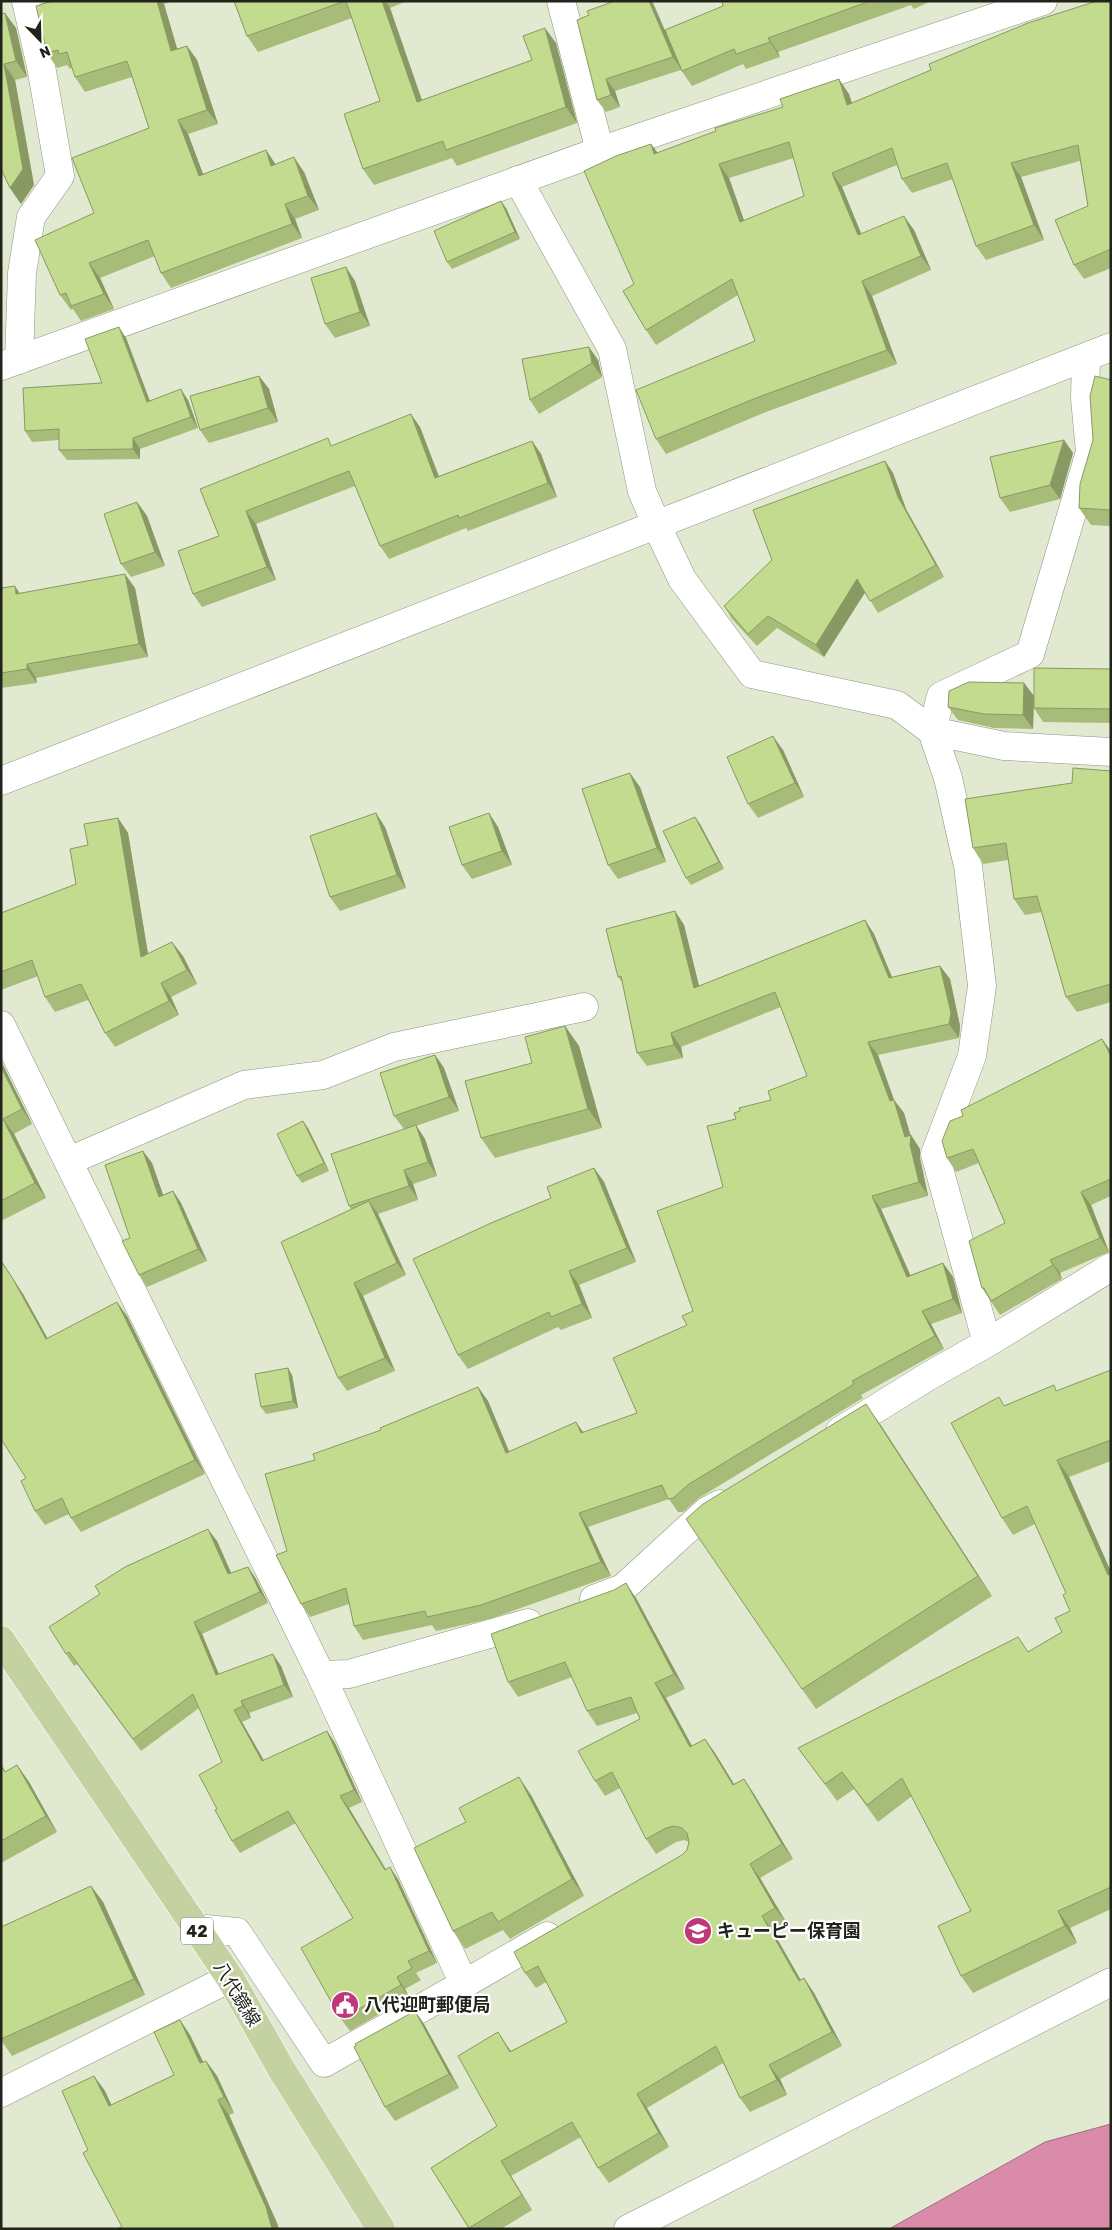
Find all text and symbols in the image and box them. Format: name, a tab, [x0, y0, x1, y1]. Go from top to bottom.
north arrow	[15, 15, 65, 65]
text: N	[37, 42, 53, 61]
school or university icon: キューピー保育園	[683, 1916, 713, 1946]
road number: 42	[181, 1918, 213, 1944]
place label: キューピー保育園	[717, 1920, 861, 1942]
street label: 八代鏡線	[209, 1957, 265, 2031]
public building icon: 八代迎町郵便局	[330, 1990, 360, 2020]
place label: 八代迎町郵便局	[364, 1994, 490, 2016]

